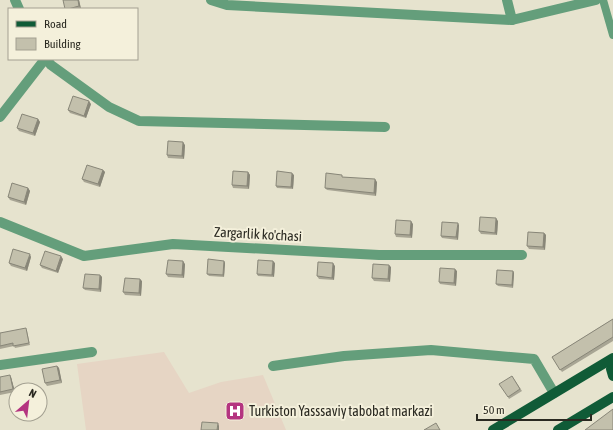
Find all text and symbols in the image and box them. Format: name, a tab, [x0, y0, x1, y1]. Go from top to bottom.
legend	[8, 8, 138, 60]
text: Road	[44, 17, 67, 31]
text: Building	[44, 37, 82, 51]
street label: Zargarlik ko'chasi	[214, 224, 302, 244]
north arrow	[8, 382, 48, 422]
text: N	[27, 386, 38, 400]
scale bar	[477, 396, 591, 422]
hospital icon: Turkiston Yasssaviy tabobat markazi	[224, 400, 246, 422]
place label: Turkiston Yasssaviy tabobat markazi	[249, 403, 433, 419]
text: 50 m	[483, 403, 505, 417]

